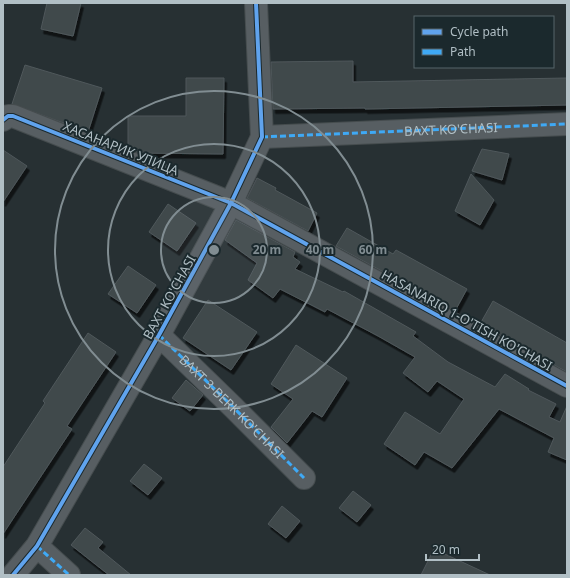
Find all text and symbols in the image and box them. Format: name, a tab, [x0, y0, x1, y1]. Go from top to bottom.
legend	[414, 16, 554, 68]
text: Cycle path	[450, 23, 508, 40]
text: Path	[450, 43, 476, 60]
street label: ХАСАНАРИК УЛИЦА	[61, 117, 182, 180]
street label: BAXT KO'CHASI	[404, 118, 498, 140]
text: 20 m	[253, 241, 281, 258]
text: 40 m	[306, 241, 334, 258]
text: 60 m	[359, 241, 387, 258]
centre of rings	[207, 243, 221, 257]
street label: BAXT KO'CHASI	[138, 252, 200, 342]
street label: HASANARIQ 1-O'TISH KO'CHASI	[378, 265, 556, 375]
street label: BAXT 3-BERK KO'CHASI	[175, 351, 288, 462]
scale bar	[426, 536, 479, 562]
text: 20 m	[432, 541, 460, 558]

